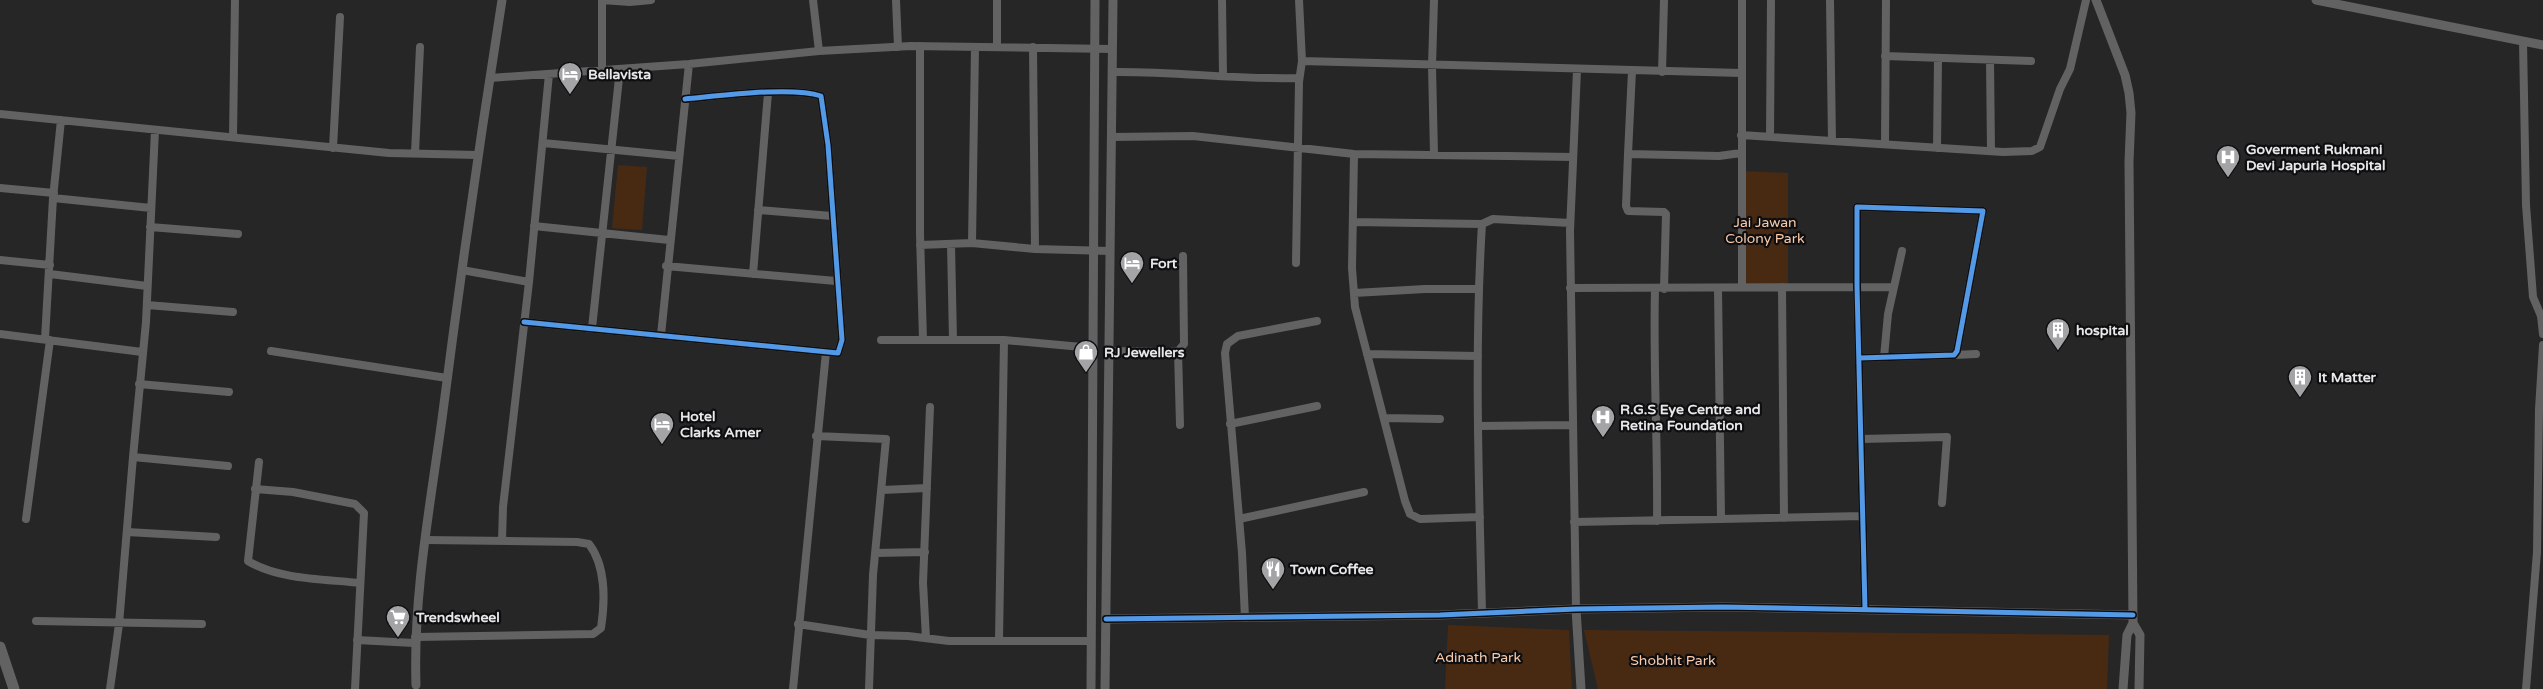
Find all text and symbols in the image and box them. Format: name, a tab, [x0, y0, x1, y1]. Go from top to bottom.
hotel icon: Bellavista	[557, 61, 583, 95]
place label: Bellavista	[588, 66, 651, 83]
place label: Goverment Rukmani Devi Japuria Hospital	[2246, 141, 2385, 174]
hospital icon: Goverment Rukmani Devi Japuria Hospital	[2215, 144, 2241, 178]
park label: Jai Jawan Colony Park	[1725, 214, 1805, 247]
hotel icon: Fort	[1119, 250, 1145, 284]
place label: Fort	[1150, 255, 1178, 272]
building icon: hospital	[2045, 317, 2071, 351]
place label: hospital	[2076, 322, 2129, 339]
shop icon: RJ Jewellers	[1073, 339, 1099, 373]
place label: RJ Jewellers	[1104, 344, 1185, 361]
building icon: It Matter	[2287, 364, 2313, 398]
place label: It Matter	[2318, 369, 2377, 386]
place label: R.G.S Eye Centre and Retina Foundation	[1620, 401, 1761, 434]
hospital icon: R.G.S Eye Centre and Retina Foundation	[1590, 404, 1616, 438]
place label: Hotel Clarks Amer	[680, 408, 762, 441]
hotel icon: Hotel Clarks Amer	[649, 411, 675, 445]
restaurant icon: Town Coffee	[1260, 556, 1286, 590]
place label: Town Coffee	[1289, 561, 1374, 578]
supermarket icon: Trendswheel	[385, 604, 411, 638]
place label: Trendswheel	[415, 609, 500, 626]
park label: Adinath Park	[1435, 649, 1521, 666]
park label: Shobhit Park	[1630, 652, 1716, 669]

